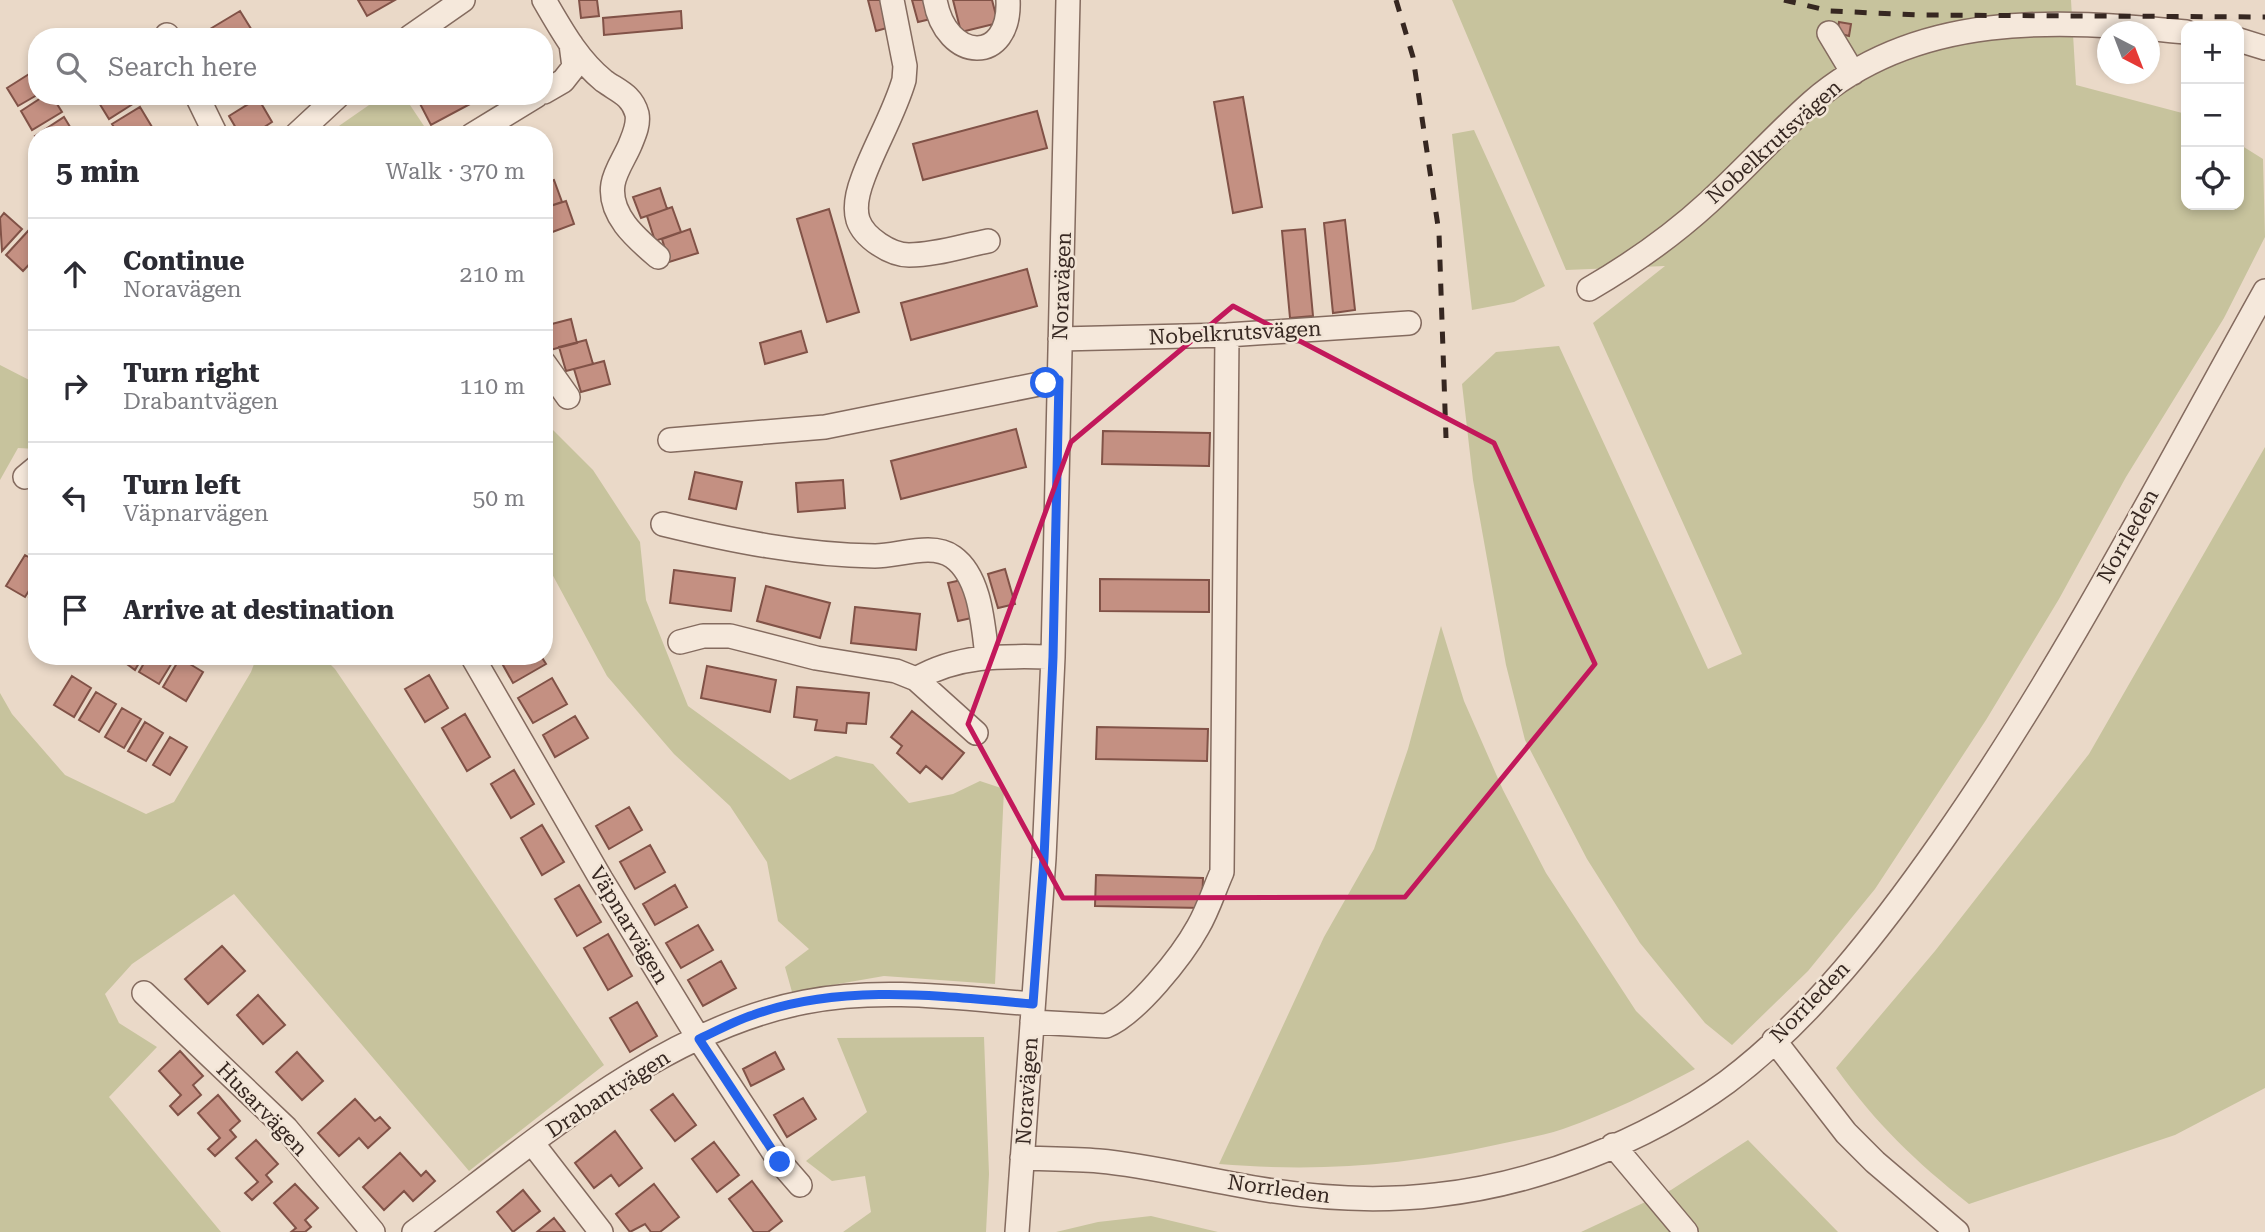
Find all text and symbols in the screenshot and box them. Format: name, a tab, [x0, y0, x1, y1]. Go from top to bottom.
north arrow	[2097, 21, 2160, 84]
map controls	[2181, 21, 2244, 210]
button: +	[2181, 21, 2244, 84]
search box	[28, 28, 553, 105]
icon: search	[52, 48, 90, 86]
text: Search here	[108, 52, 257, 82]
street label: Nobelkrutsvägen	[1702, 75, 1847, 209]
button: −	[2181, 84, 2244, 147]
button: locate	[2181, 147, 2244, 210]
text: 5 min	[56, 154, 139, 189]
text: Walk · 370 m	[386, 158, 525, 185]
street label: Noravägen	[1048, 231, 1076, 341]
text: Continue	[123, 246, 245, 276]
icon: ahead	[56, 255, 94, 293]
text: 210 m	[460, 261, 525, 288]
text: Noravägen	[123, 276, 242, 303]
street label: Nobelkrutsvägen	[1148, 316, 1322, 350]
text: Turn right	[123, 358, 259, 388]
icon: right	[56, 367, 94, 405]
route start	[1030, 367, 1061, 398]
text: 110 m	[460, 373, 525, 400]
text: Drabantvägen	[123, 388, 278, 415]
text: Turn left	[123, 470, 241, 500]
icon: left	[56, 479, 94, 517]
text: 50 m	[472, 485, 525, 512]
street label: Norrleden	[2092, 485, 2164, 587]
text: Väpnarvägen	[123, 500, 269, 527]
icon: arrive	[56, 591, 94, 629]
text: Arrive at destination	[123, 595, 394, 625]
street label: Väpnarvägen	[585, 862, 674, 988]
street label: Norrleden	[1765, 956, 1855, 1048]
street label: Noravägen	[1011, 1036, 1043, 1146]
street label: Drabantvägen	[542, 1045, 674, 1143]
street label: Husarvägen	[212, 1057, 313, 1161]
route end	[764, 1146, 795, 1177]
street label: Norrleden	[1226, 1170, 1332, 1208]

